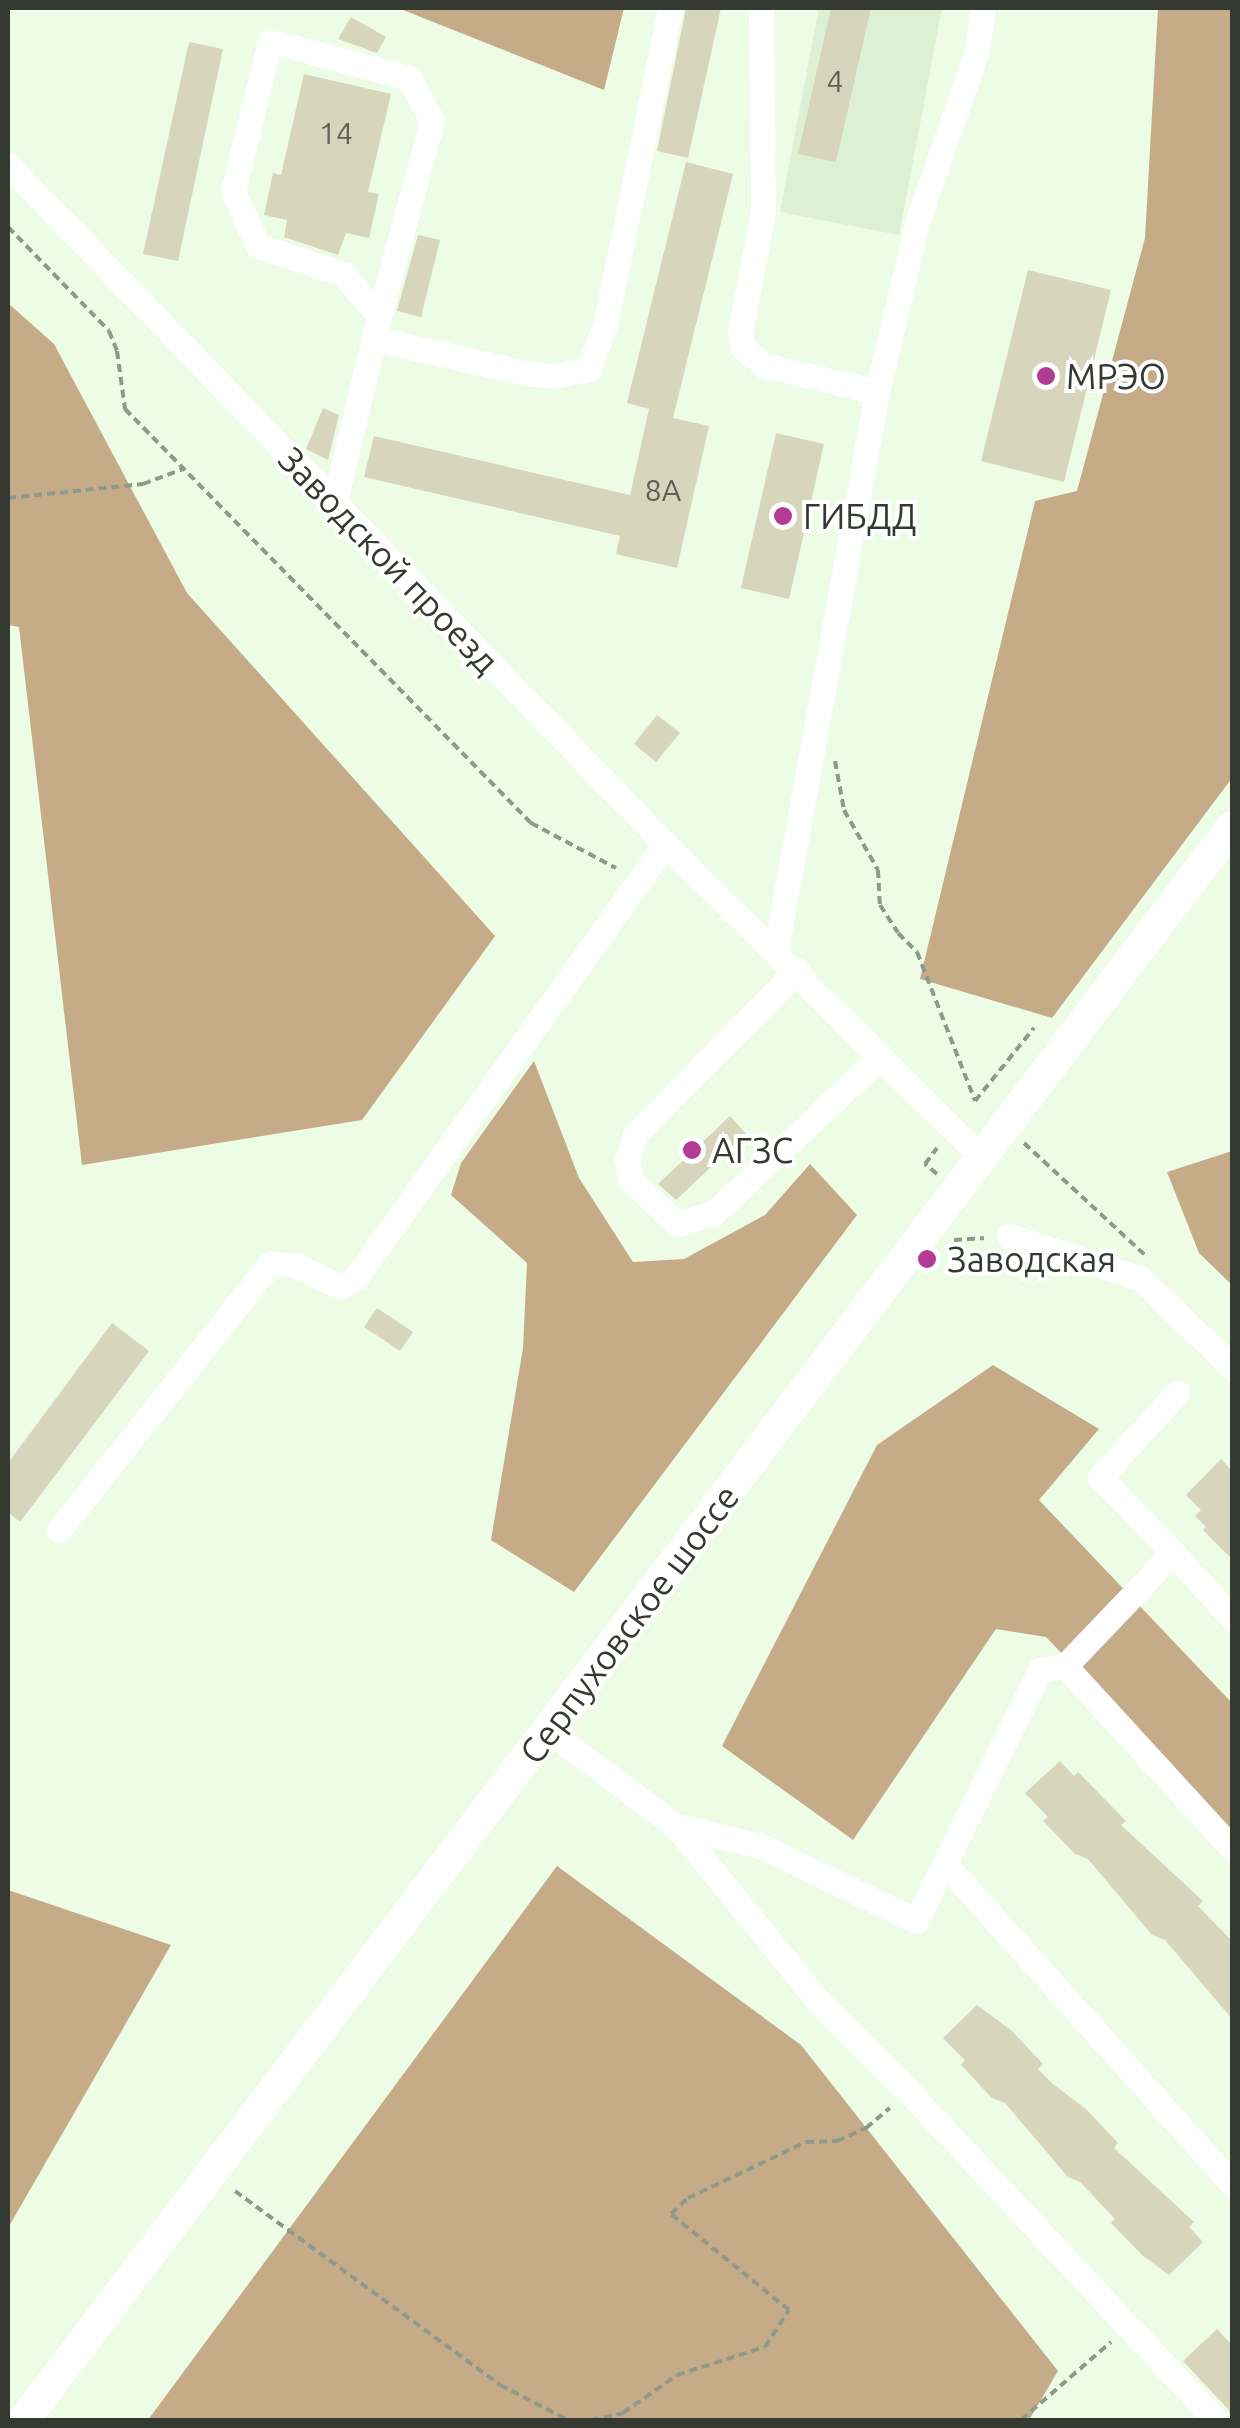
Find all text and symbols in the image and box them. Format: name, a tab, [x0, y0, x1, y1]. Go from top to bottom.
house number: 4	[827, 63, 843, 99]
house number: 14	[319, 115, 353, 151]
place label: МРЭО	[1066, 355, 1166, 397]
marker: МРЭО	[1035, 365, 1057, 387]
street label: Заводской проезд	[270, 438, 508, 682]
house number: 8А	[645, 472, 681, 508]
place label: ГИБДД	[803, 495, 916, 537]
marker: ГИБДД	[772, 505, 794, 527]
place label: АГЗС	[712, 1129, 793, 1171]
marker: АГЗС	[681, 1139, 703, 1161]
place label: Заводская	[947, 1238, 1116, 1280]
marker: Заводская	[916, 1248, 938, 1270]
street label: Серпуховское шоссе	[511, 1476, 747, 1772]

